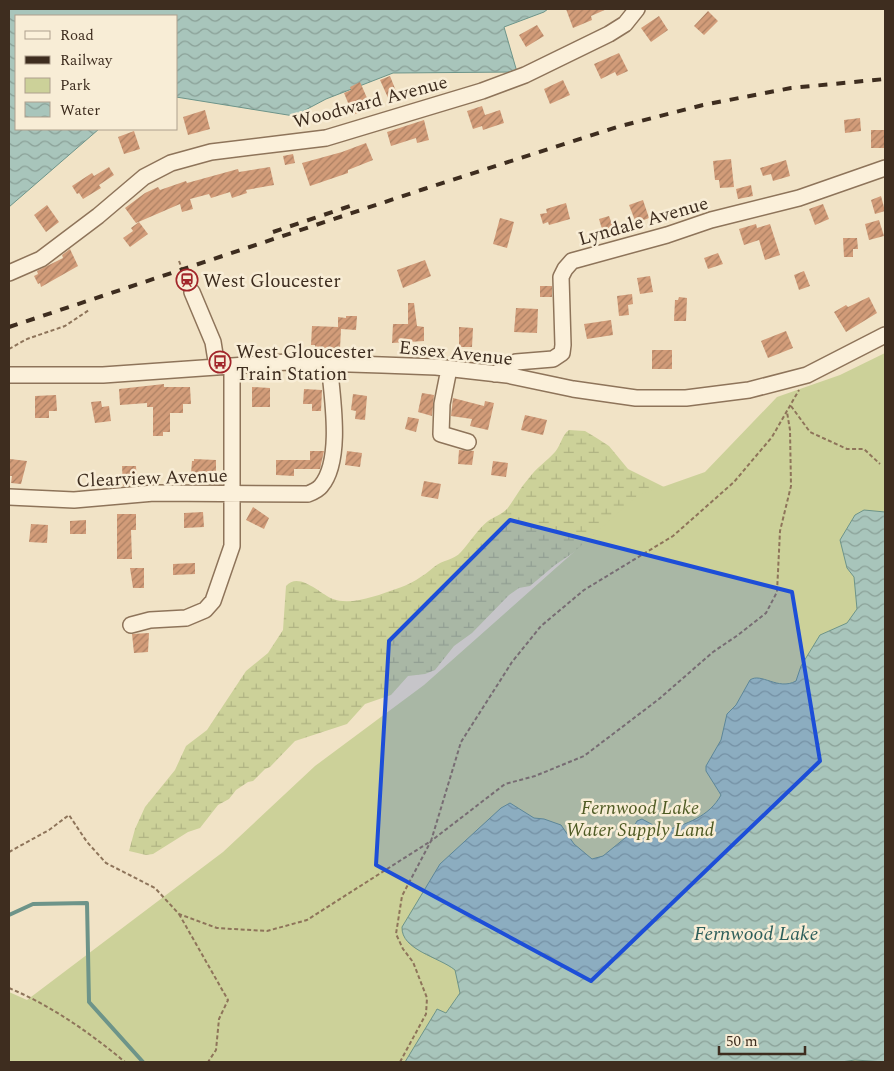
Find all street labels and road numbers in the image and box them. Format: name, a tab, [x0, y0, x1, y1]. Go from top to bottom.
street label: Woodward Avenue	[290, 68, 451, 137]
street label: Lyndale Avenue	[575, 189, 712, 254]
street label: Essex Avenue	[397, 333, 514, 374]
street label: Clearview Avenue	[76, 461, 228, 496]

